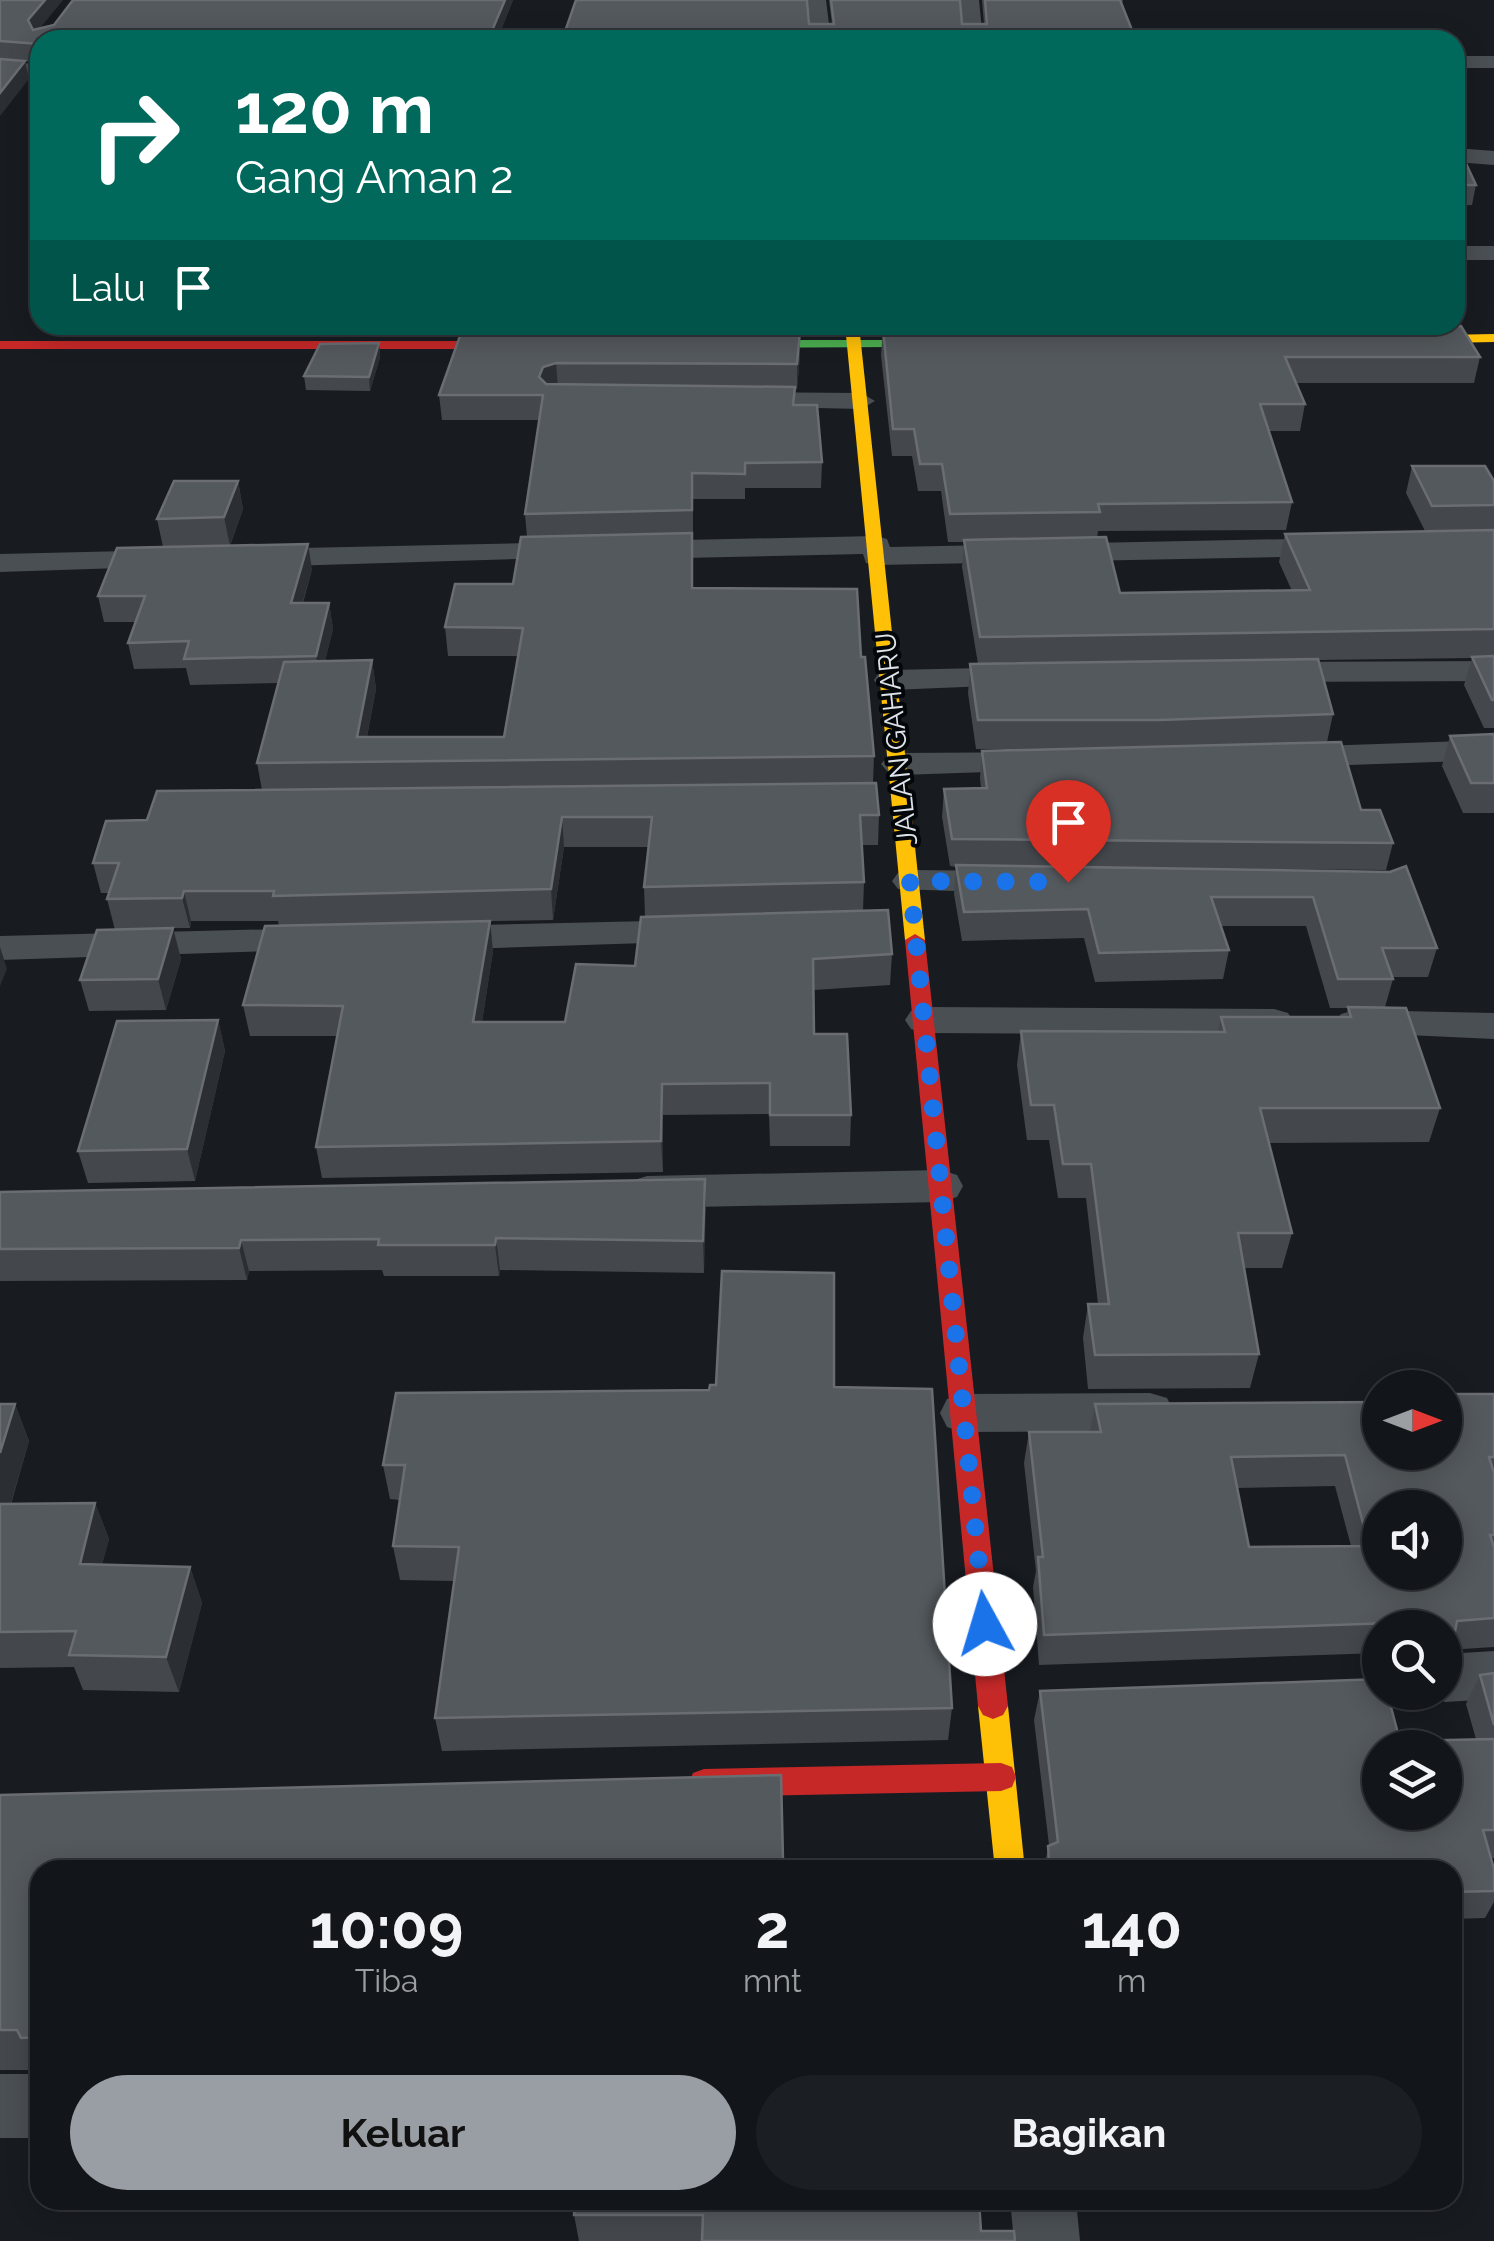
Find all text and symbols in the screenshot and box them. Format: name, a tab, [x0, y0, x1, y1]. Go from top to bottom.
text: 120 m	[235, 67, 434, 149]
icon: right	[70, 70, 200, 200]
text: Gang Aman 2	[235, 151, 513, 204]
icon: arrive	[166, 260, 221, 315]
text: Lalu	[70, 265, 146, 310]
street label: JALAN GAHARU	[869, 631, 924, 847]
pin	[1026, 780, 1111, 883]
icon: arrive	[1041, 795, 1096, 850]
north arrow	[1362, 1370, 1462, 1470]
map controls	[1362, 1370, 1462, 1830]
button: sound	[1362, 1490, 1462, 1590]
position arrow	[933, 1572, 1037, 1676]
button: search	[1362, 1610, 1462, 1710]
button: layers	[1362, 1730, 1462, 1830]
text: 10:09	[310, 1892, 463, 1962]
text: 2	[755, 1892, 789, 1962]
text: 140	[1081, 1892, 1182, 1962]
text: Tiba	[355, 1962, 418, 1999]
text: mnt	[743, 1962, 802, 1999]
text: m	[1117, 1962, 1147, 1999]
button: Keluar	[70, 2075, 736, 2190]
button: Bagikan	[756, 2075, 1422, 2190]

